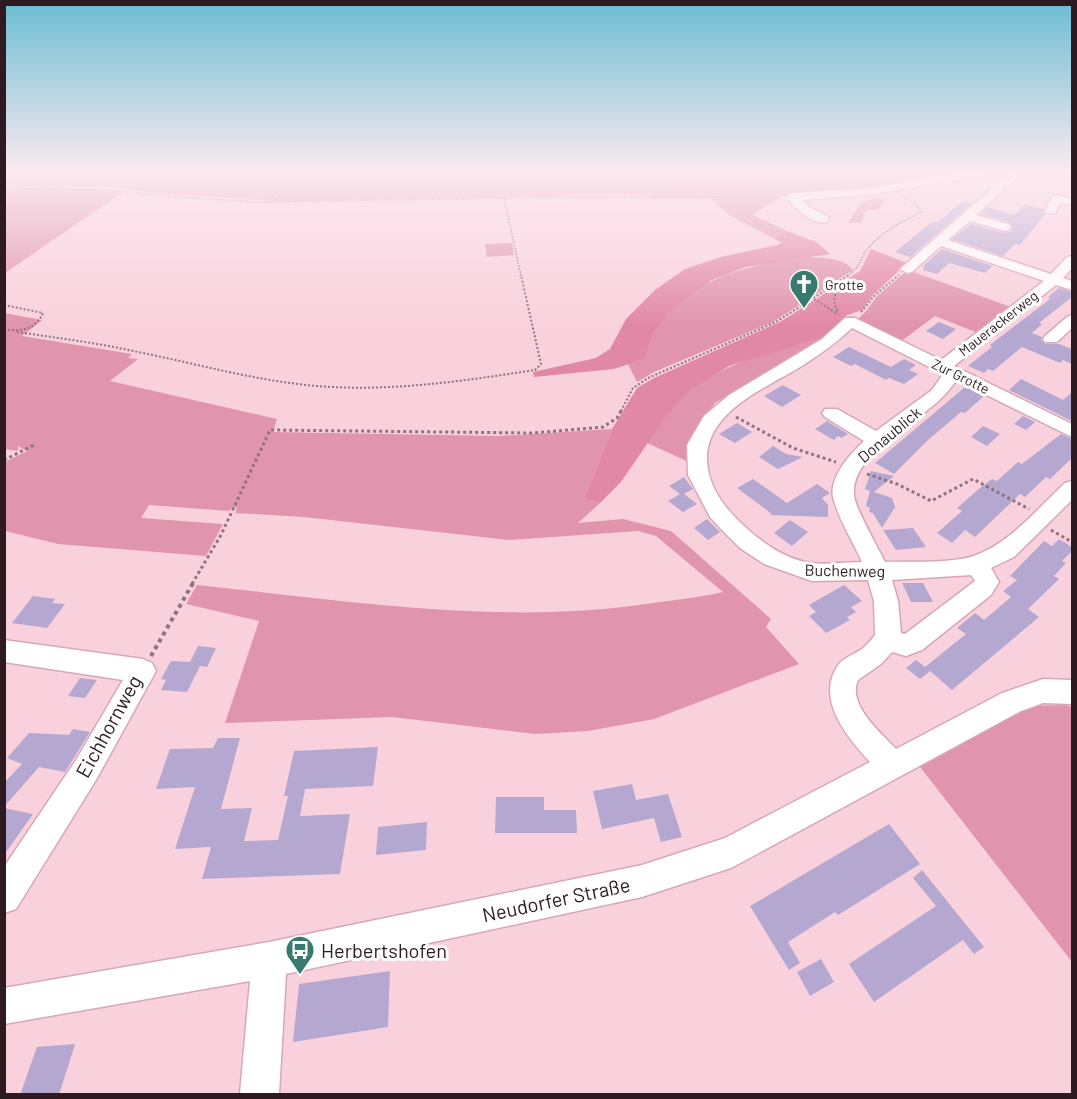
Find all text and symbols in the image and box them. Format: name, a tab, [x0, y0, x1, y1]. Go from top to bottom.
church icon: Grotte	[788, 268, 820, 310]
place label: Grotte	[825, 276, 864, 293]
street label: Mauerackerweg	[955, 287, 1041, 359]
street label: Zur Grotte	[930, 355, 992, 397]
street label: Donaublick	[853, 402, 925, 466]
street label: Buchenweg	[805, 560, 885, 580]
street label: Eichhornweg	[70, 671, 146, 781]
street label: Neudorfer Straße	[480, 872, 632, 926]
bus stop icon: Herbertshofen	[284, 934, 316, 976]
place label: Herbertshofen	[321, 938, 447, 962]

